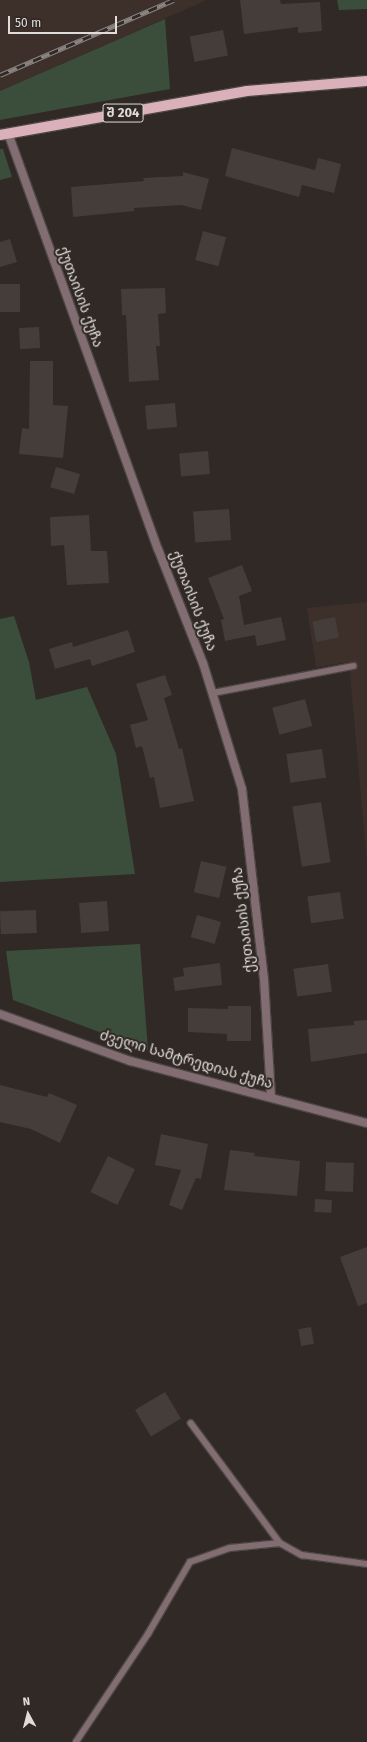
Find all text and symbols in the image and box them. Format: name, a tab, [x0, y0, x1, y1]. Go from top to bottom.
scale bar	[10, 8, 119, 34]
text: 50 m	[15, 16, 41, 30]
road number: შ 204	[102, 102, 144, 124]
street label: ქუთაისის ქუჩა	[54, 244, 106, 350]
street label: ქუთაისის ქუჩა	[166, 548, 220, 654]
street label: ქუთაისის ქუჩა	[229, 866, 259, 974]
street label: ძველი სამტრედიას ქუჩა	[98, 1027, 274, 1093]
north arrow	[8, 1694, 48, 1734]
text: N	[22, 1695, 31, 1708]

